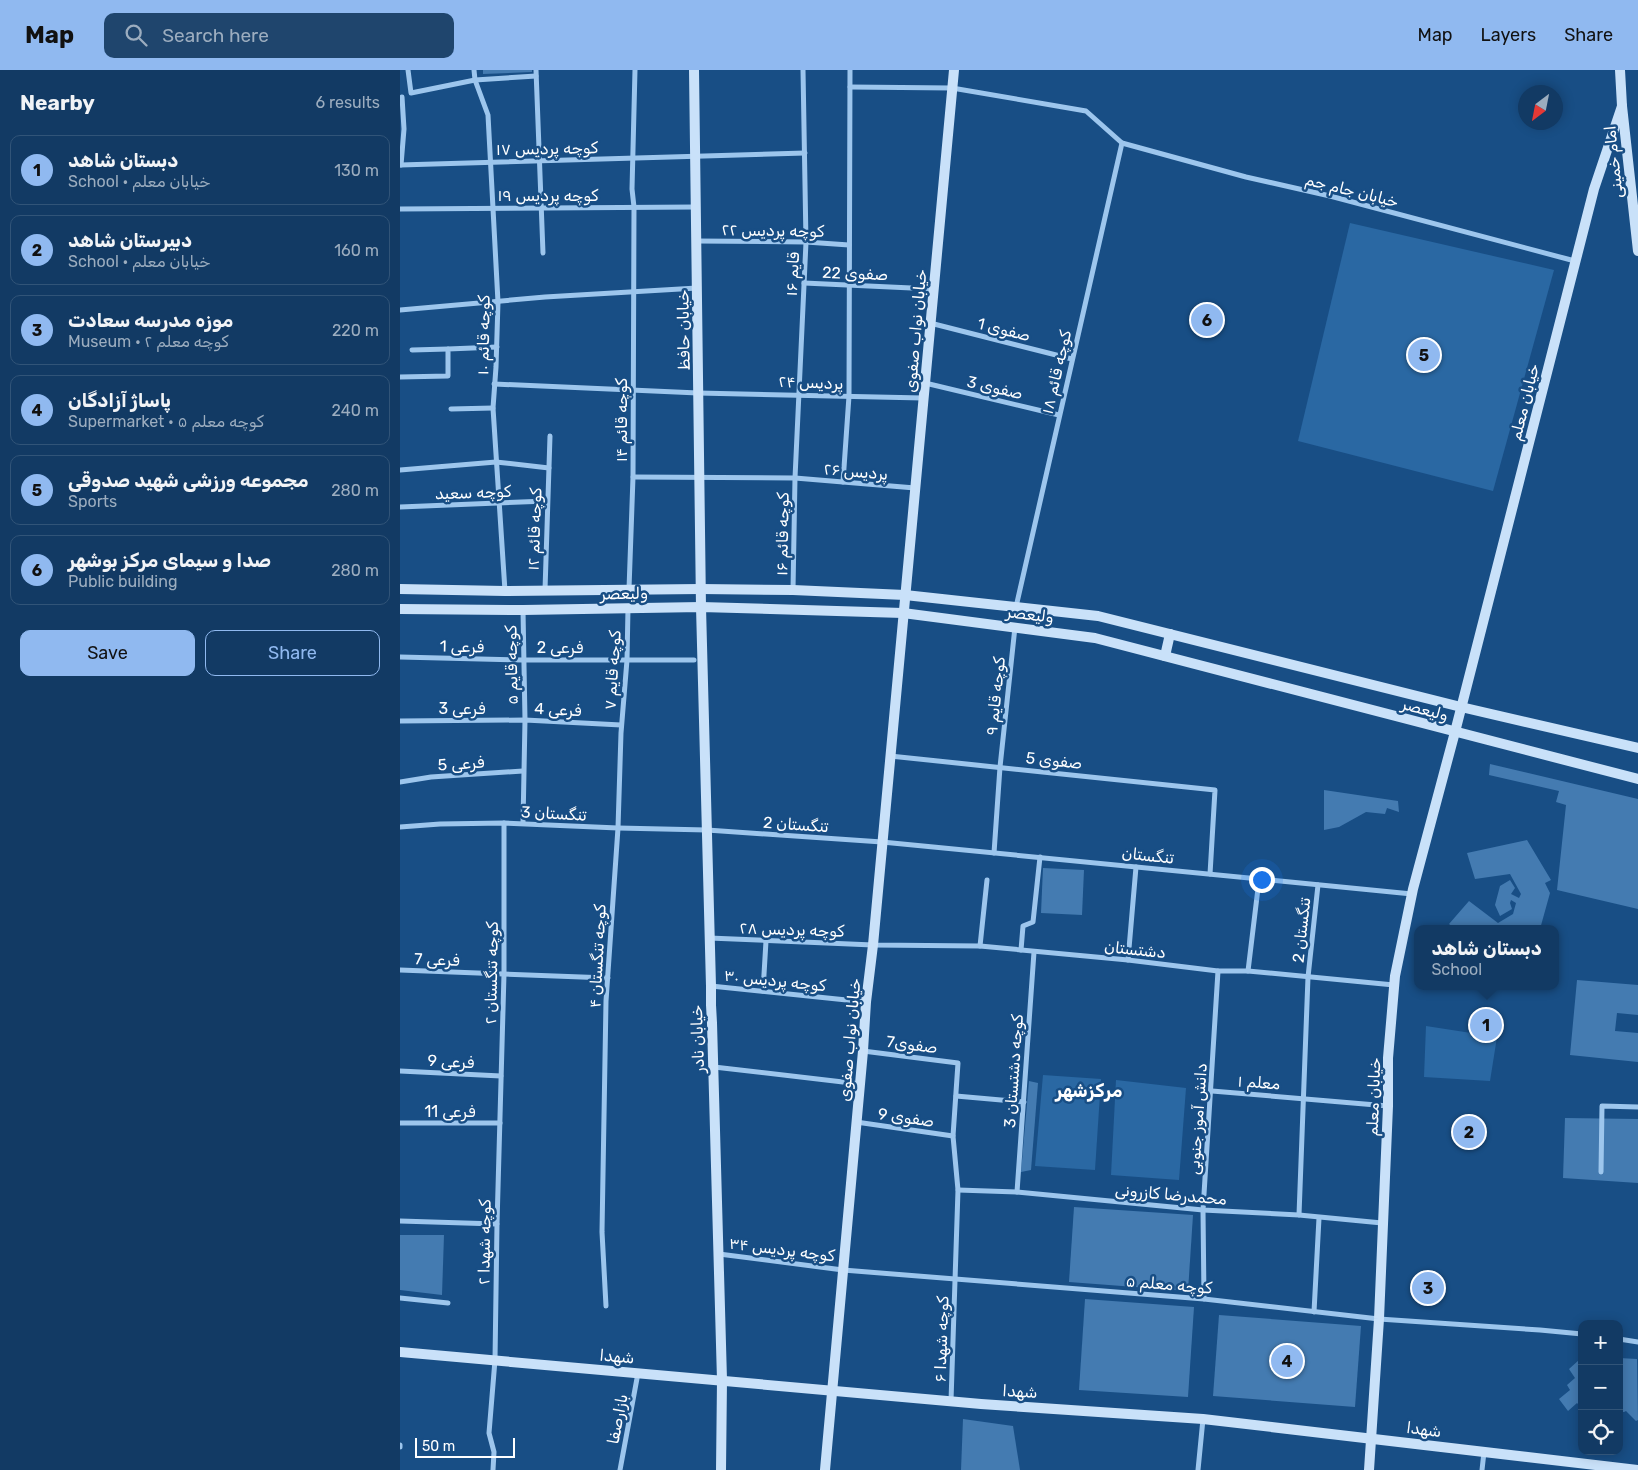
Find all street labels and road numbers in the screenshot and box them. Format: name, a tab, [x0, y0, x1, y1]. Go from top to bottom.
street label: امام خمینی	[1600, 125, 1628, 199]
street label: کوچه پردیس ۱۷	[496, 138, 599, 160]
street label: خیابان جام جم	[1303, 170, 1401, 212]
street label: کوچه پردیس ۱۹	[497, 186, 599, 206]
street label: کوچه پردیس ۲۲	[721, 220, 825, 242]
street label: قایم ۱۶	[782, 251, 804, 297]
street label: صفوی 22	[822, 263, 888, 285]
street label: خیابان نواب صفوی	[901, 269, 931, 394]
street label: خیابان حافظ	[673, 290, 694, 370]
street label: کوچه قائم ۱۰	[473, 294, 495, 375]
street label: صفوی 1	[975, 314, 1032, 346]
street label: کوچه قائم ۱۸	[1038, 328, 1076, 416]
street label: خیابان معلم	[1506, 362, 1544, 443]
street label: پردیس ۲۴	[778, 372, 844, 394]
street label: صفوی 3	[965, 372, 1025, 404]
street label: کوچه قائم ۱۴	[612, 377, 632, 462]
street label: پردیس ۲۶	[823, 459, 889, 485]
street label: کوچه سعید	[435, 482, 512, 504]
street label: کوچه قائم ۱۲	[524, 486, 546, 571]
street label: کوچه قائم ۱۶	[772, 491, 794, 576]
street label: ولیعصر	[599, 584, 648, 604]
street label: ولیعصر	[1004, 602, 1055, 628]
street label: کوچه قایم ۵	[501, 624, 523, 705]
street label: کوچه قایم ۷	[600, 629, 626, 711]
street label: فرعی 1	[440, 637, 485, 657]
street label: فرعی 2	[537, 638, 584, 658]
street label: کوچه قایم ۹	[982, 655, 1010, 736]
street label: ولیعصر	[1398, 694, 1450, 726]
street label: فرعی 3	[439, 699, 486, 719]
street label: فرعی 4	[534, 699, 583, 721]
street label: صفوی 5	[1025, 748, 1083, 774]
street label: فرعی 5	[437, 752, 486, 776]
street label: تنگستان 3	[521, 802, 587, 825]
street label: تنگستان 2	[762, 813, 829, 836]
street label: تنگستان	[1121, 843, 1175, 868]
street label: تنگستان 2	[1289, 896, 1314, 964]
street label: کوچه تنگستان ۴	[585, 903, 611, 1009]
street label: کوچه پردیس ۲۸	[739, 918, 846, 942]
street label: کوچه تنگستان ۲	[481, 921, 503, 1025]
street label: دشتستان	[1103, 937, 1167, 962]
street label: فرعی 7	[414, 949, 461, 971]
street label: کوچه پردیس ۳۰	[723, 966, 828, 996]
street label: خیابان نواب صفوی	[835, 978, 865, 1103]
street label: خیابان نادر	[687, 1005, 709, 1074]
street label: کوچه دشتستان 3	[1000, 1013, 1028, 1129]
street label: صفوی7	[885, 1032, 939, 1058]
street label: فرعی 9	[427, 1051, 475, 1073]
street label: خیابان معلم	[1363, 1057, 1385, 1137]
street label: دانش آموز جنوبی	[1184, 1062, 1212, 1176]
street label: معلم ۱	[1237, 1072, 1281, 1094]
street label: فرعی 11	[425, 1102, 476, 1122]
street label: صفوی 9	[876, 1104, 935, 1132]
street label: محمدرضا کازرونی	[1114, 1180, 1228, 1210]
street label: کوچه شهدا ۲	[474, 1198, 496, 1285]
street label: کوچه پردیس ۳۴	[728, 1234, 837, 1266]
street label: کوچه معلم ۵	[1125, 1271, 1214, 1299]
street label: کوچه شهدا ۶	[930, 1295, 954, 1383]
street label: شهدا	[598, 1345, 635, 1368]
street label: شهدا	[1002, 1381, 1038, 1403]
street label: بازارصفا	[603, 1392, 633, 1446]
street label: شهدا	[1405, 1418, 1443, 1442]

